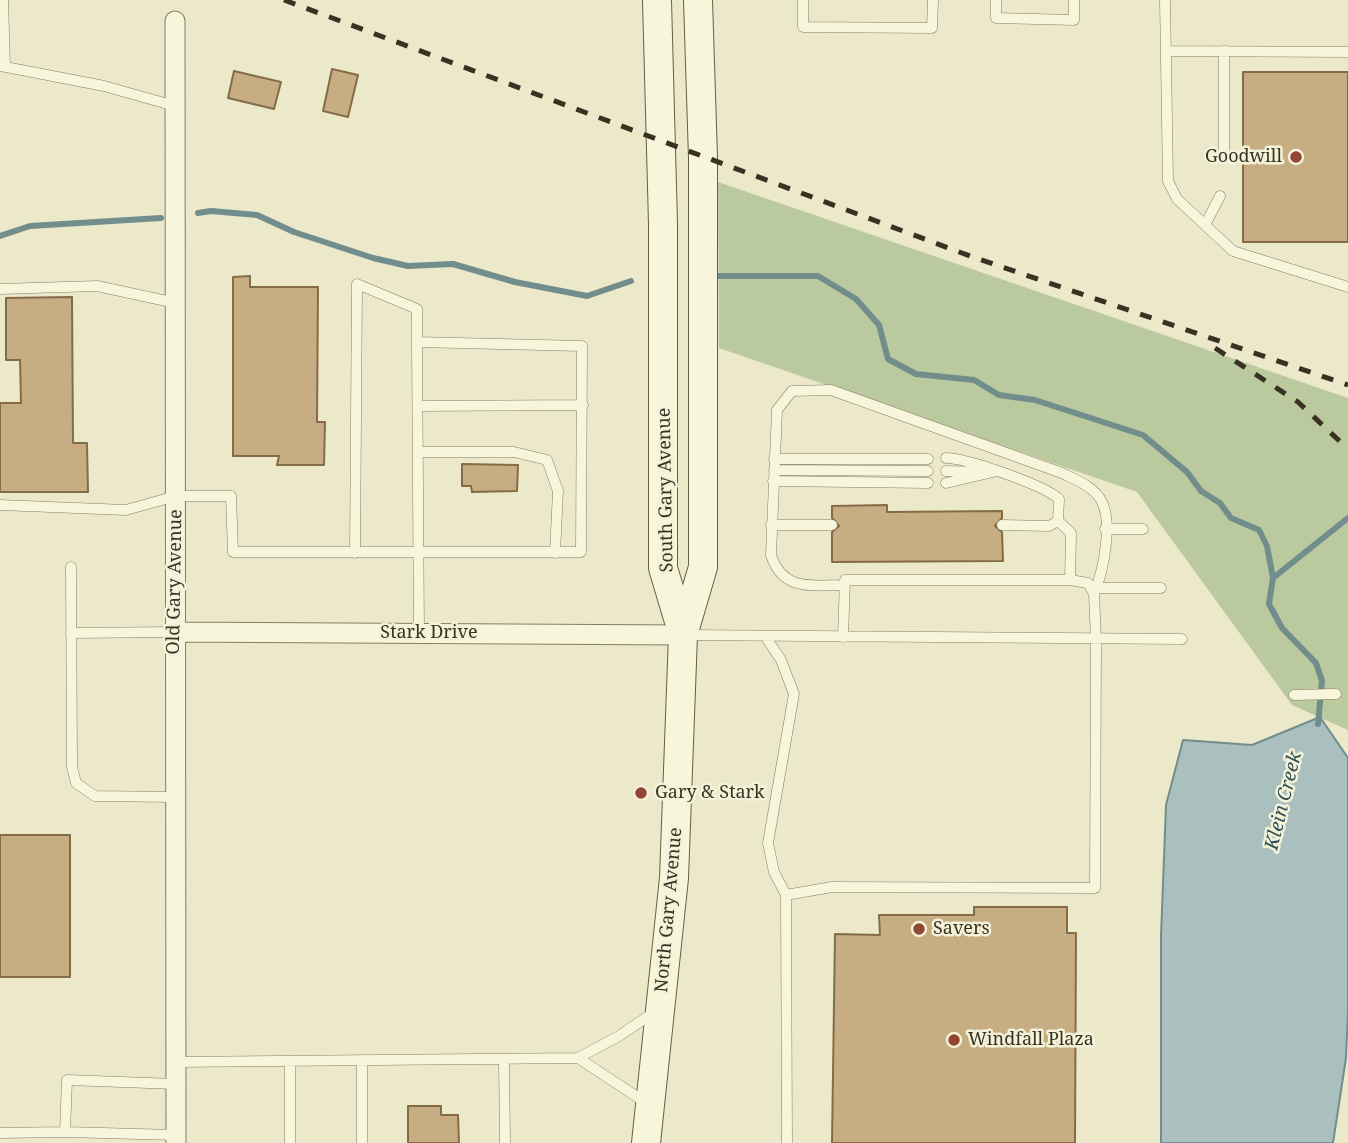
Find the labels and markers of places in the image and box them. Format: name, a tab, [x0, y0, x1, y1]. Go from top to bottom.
place label: Goodwill	[1205, 146, 1282, 168]
marker: Goodwill	[1288, 149, 1304, 165]
place label: Gary & Stark	[655, 782, 765, 804]
marker: Gary & Stark	[633, 785, 649, 801]
place label: Savers	[933, 918, 990, 940]
marker: Savers	[911, 921, 927, 937]
place label: Windfall Plaza	[968, 1029, 1094, 1051]
marker: Windfall Plaza	[946, 1032, 962, 1048]

